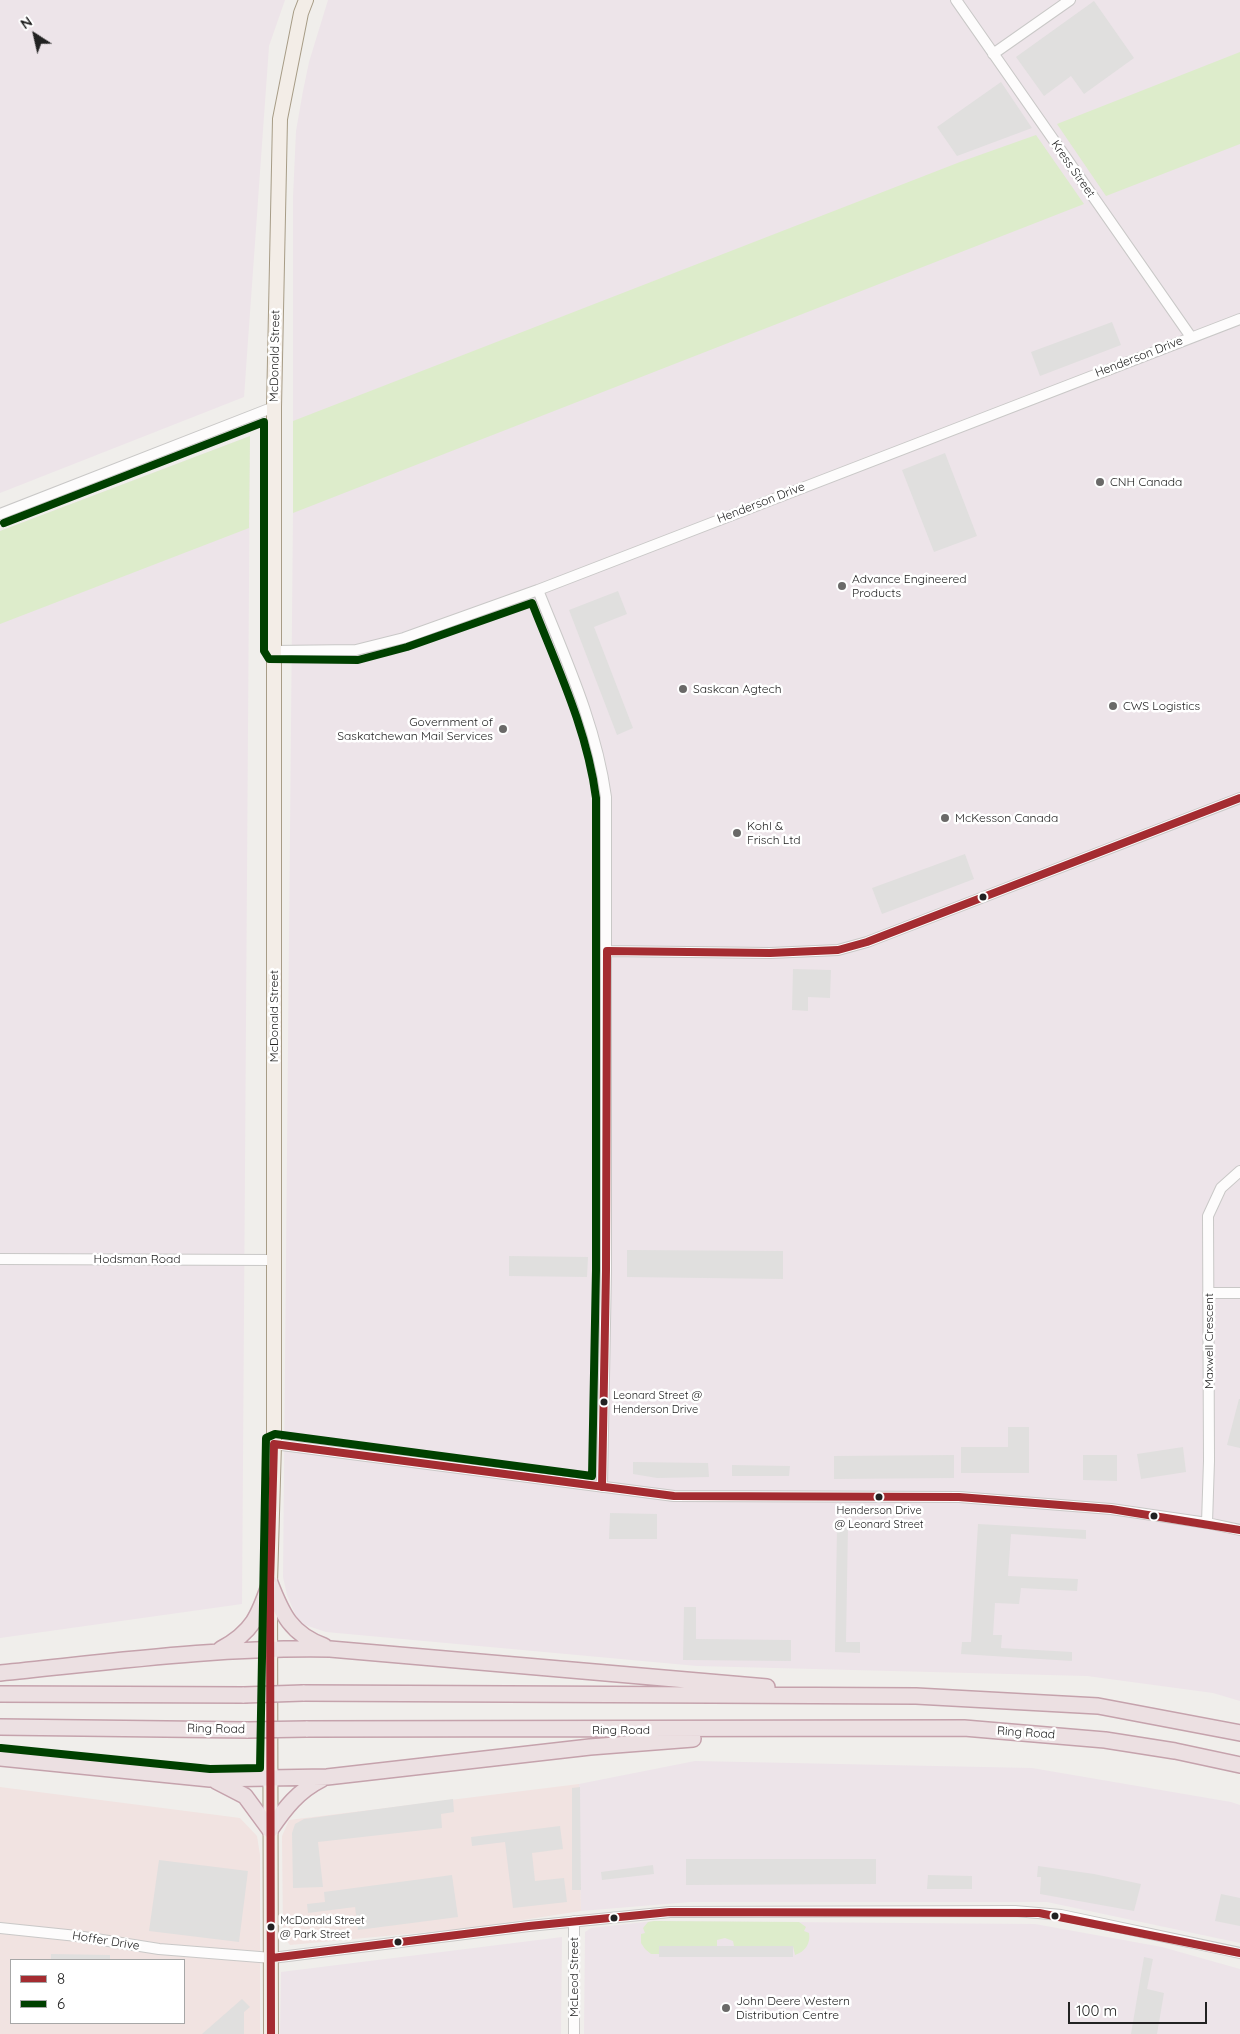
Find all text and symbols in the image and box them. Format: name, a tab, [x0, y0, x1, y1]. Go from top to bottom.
north arrow	[10, 10, 60, 60]
text: N	[17, 12, 36, 33]
street label: Kress Street	[1048, 138, 1098, 200]
street label: McDonald Street	[267, 310, 283, 402]
street label: Henderson Drive	[1093, 334, 1185, 380]
place label: CNH Canada	[1110, 475, 1182, 489]
marker: CNH Canada	[1094, 476, 1106, 488]
street label: Henderson Drive	[715, 480, 807, 526]
place label: Advance Engineered Products	[852, 572, 967, 600]
marker: Advance Engineered Products	[836, 580, 848, 592]
place label: Saskcan Agtech	[693, 682, 782, 696]
marker: Saskcan Agtech	[677, 683, 689, 695]
place label: CWS Logistics	[1123, 699, 1200, 713]
marker: CWS Logistics	[1107, 700, 1119, 712]
place label: Government of Saskatchewan Mail Services	[337, 715, 493, 743]
marker: Government of Saskatchewan Mail Services	[497, 723, 509, 735]
place label: McKesson Canada	[955, 811, 1058, 825]
marker: McKesson Canada	[939, 812, 951, 824]
place label: Kohl & Frisch Ltd	[747, 819, 800, 847]
marker: Kohl & Frisch Ltd	[731, 827, 743, 839]
unlabelled marker	[978, 892, 988, 902]
street label: McDonald Street	[267, 970, 281, 1062]
street label: Hodsman Road	[94, 1252, 180, 1266]
street label: Maxwell Crescent	[1202, 1293, 1216, 1389]
place label: Leonard Street @ Henderson Drive	[613, 1389, 702, 1415]
marker: Leonard Street @ Henderson Drive	[599, 1397, 609, 1407]
marker: Henderson Drive @ Leonard Street	[874, 1492, 884, 1502]
place label: Henderson Drive @ Leonard Street	[834, 1504, 924, 1530]
unlabelled marker	[1149, 1511, 1159, 1521]
street label: Ring Road	[187, 1721, 245, 1737]
street label: Ring Road	[592, 1723, 650, 1737]
street label: Ring Road	[997, 1724, 1055, 1742]
unlabelled marker	[1050, 1911, 1060, 1921]
unlabelled marker	[609, 1913, 619, 1923]
place label: McDonald Street @ Park Street	[280, 1914, 365, 1940]
marker: McDonald Street @ Park Street	[266, 1922, 276, 1932]
street label: Hoffer Drive	[71, 1929, 141, 1953]
unlabelled marker	[393, 1937, 403, 1947]
street label: McLeod Street	[567, 1937, 581, 2017]
legend	[10, 1959, 185, 2024]
text: 8	[57, 1969, 65, 1988]
scale bar	[1070, 1992, 1209, 2024]
text: 6	[57, 1994, 65, 2013]
place label: John Deere Western Distribution Centre	[736, 1994, 850, 2022]
text: 100 m	[1076, 2001, 1117, 2020]
marker: John Deere Western Distribution Centre	[720, 2002, 732, 2014]

